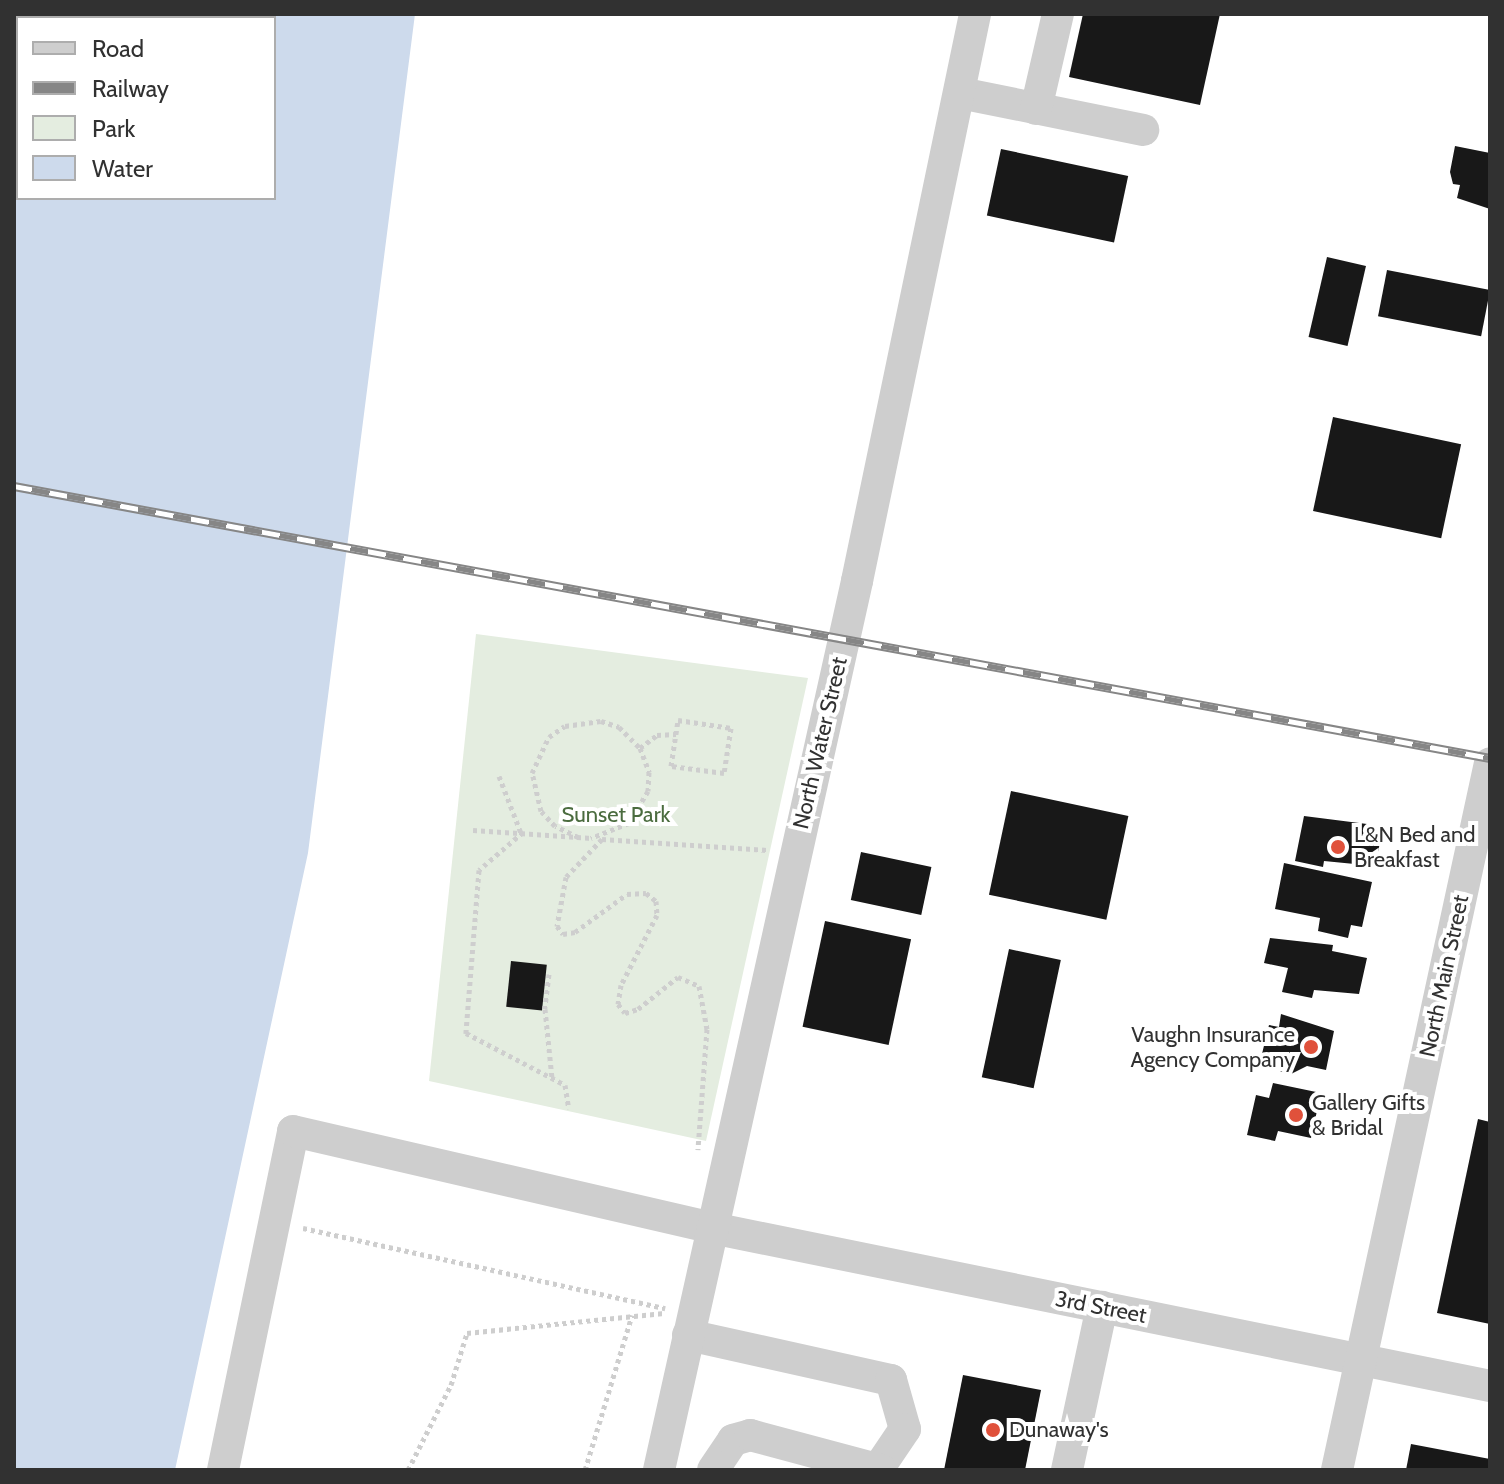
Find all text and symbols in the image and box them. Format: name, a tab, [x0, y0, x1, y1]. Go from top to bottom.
legend	[16, 16, 276, 200]
text: Road	[92, 34, 144, 63]
text: Railway	[92, 74, 169, 103]
text: Park	[92, 114, 135, 143]
text: Water	[92, 154, 153, 183]
street label: North Water Street	[787, 654, 853, 832]
park label: Sunset Park	[562, 802, 670, 828]
place label: L&N Bed and Breakfast	[1354, 821, 1476, 872]
marker: L&N Bed and Breakfast	[1329, 838, 1347, 856]
street label: North Main Street	[1414, 892, 1474, 1060]
place label: Vaughn Insurance Agency Company	[1131, 1021, 1295, 1072]
marker: Vaughn Insurance Agency Company	[1302, 1038, 1320, 1056]
place label: Gallery Gifts & Bridal	[1312, 1089, 1425, 1140]
marker: Gallery Gifts & Bridal	[1287, 1106, 1305, 1124]
street label: 3rd Street	[1053, 1285, 1149, 1329]
place label: Dunaway's	[1009, 1417, 1109, 1443]
marker: Dunaway's	[984, 1421, 1002, 1439]

